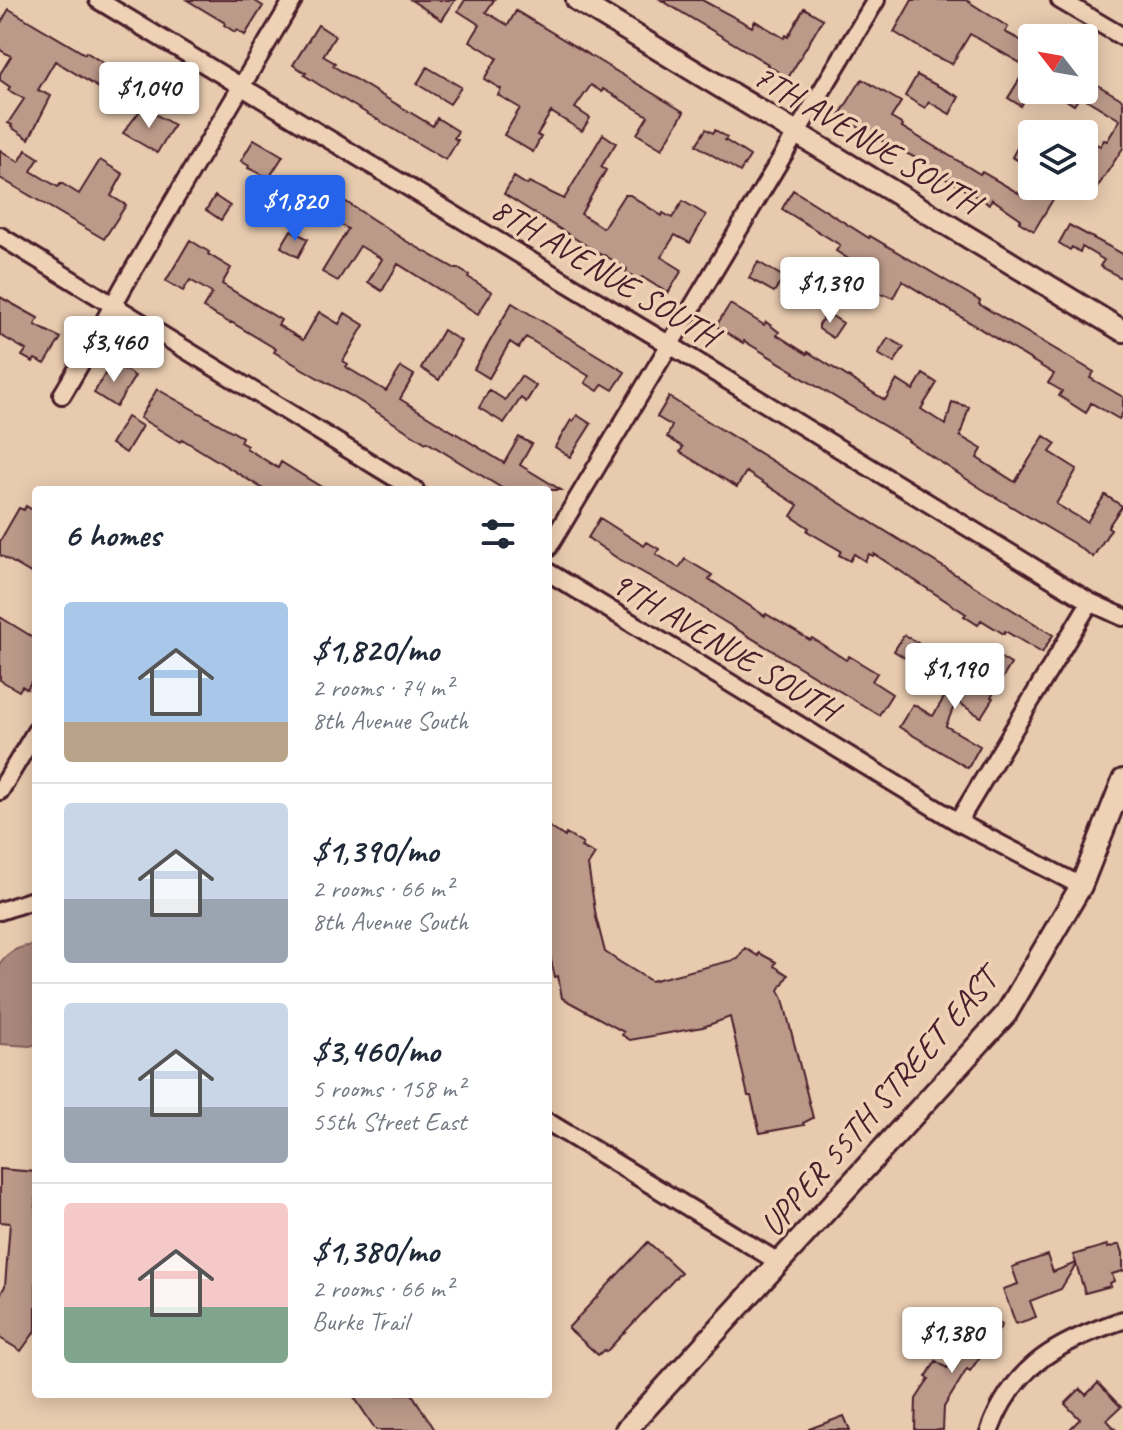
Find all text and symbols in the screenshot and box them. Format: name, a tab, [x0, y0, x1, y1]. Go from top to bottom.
north arrow	[1018, 24, 1098, 104]
map controls	[1018, 24, 1098, 200]
street label: 7TH AVENUE SOUTH	[745, 54, 993, 226]
pin: $1,040	[84, 62, 214, 130]
text: $1,040	[117, 71, 181, 104]
button: layers	[1018, 120, 1098, 200]
pin: $1,820	[230, 175, 360, 243]
text: $1,820	[263, 184, 327, 217]
street label: 8TH AVENUE SOUTH	[483, 187, 731, 359]
pin: $1,390	[765, 257, 895, 325]
text: $1,390	[798, 266, 862, 299]
pin: $3,460	[49, 316, 179, 384]
text: $3,460	[82, 325, 146, 358]
icon: filters	[476, 512, 520, 556]
text: 6 homes	[64, 513, 161, 556]
street label: 9TH AVENUE SOUTH	[603, 561, 851, 733]
text: $1,820/mo	[312, 628, 439, 671]
icon: home	[128, 634, 224, 730]
pin: $1,190	[890, 643, 1020, 711]
text: $1,190	[923, 652, 987, 685]
text: 2 rooms · 74 m²	[312, 671, 453, 704]
text: 8th Avenue South	[312, 704, 468, 737]
text: $1,390/mo	[312, 829, 438, 872]
icon: home	[128, 835, 224, 931]
text: 2 rooms · 66 m²	[312, 872, 453, 905]
text: 8th Avenue South	[312, 905, 468, 938]
street label: UPPER 55TH STREET EAST	[750, 953, 1012, 1245]
text: $3,460/mo	[312, 1029, 440, 1072]
icon: home	[128, 1035, 224, 1131]
text: 5 rooms · 158 m²	[312, 1072, 464, 1105]
text: 55th Street East	[312, 1105, 466, 1138]
text: $1,380/mo	[312, 1229, 439, 1272]
icon: home	[128, 1235, 224, 1331]
text: 2 rooms · 66 m²	[312, 1272, 453, 1305]
text: Burke Trail	[312, 1305, 408, 1338]
pin: $1,380	[887, 1307, 1017, 1375]
text: $1,380	[920, 1316, 984, 1349]

